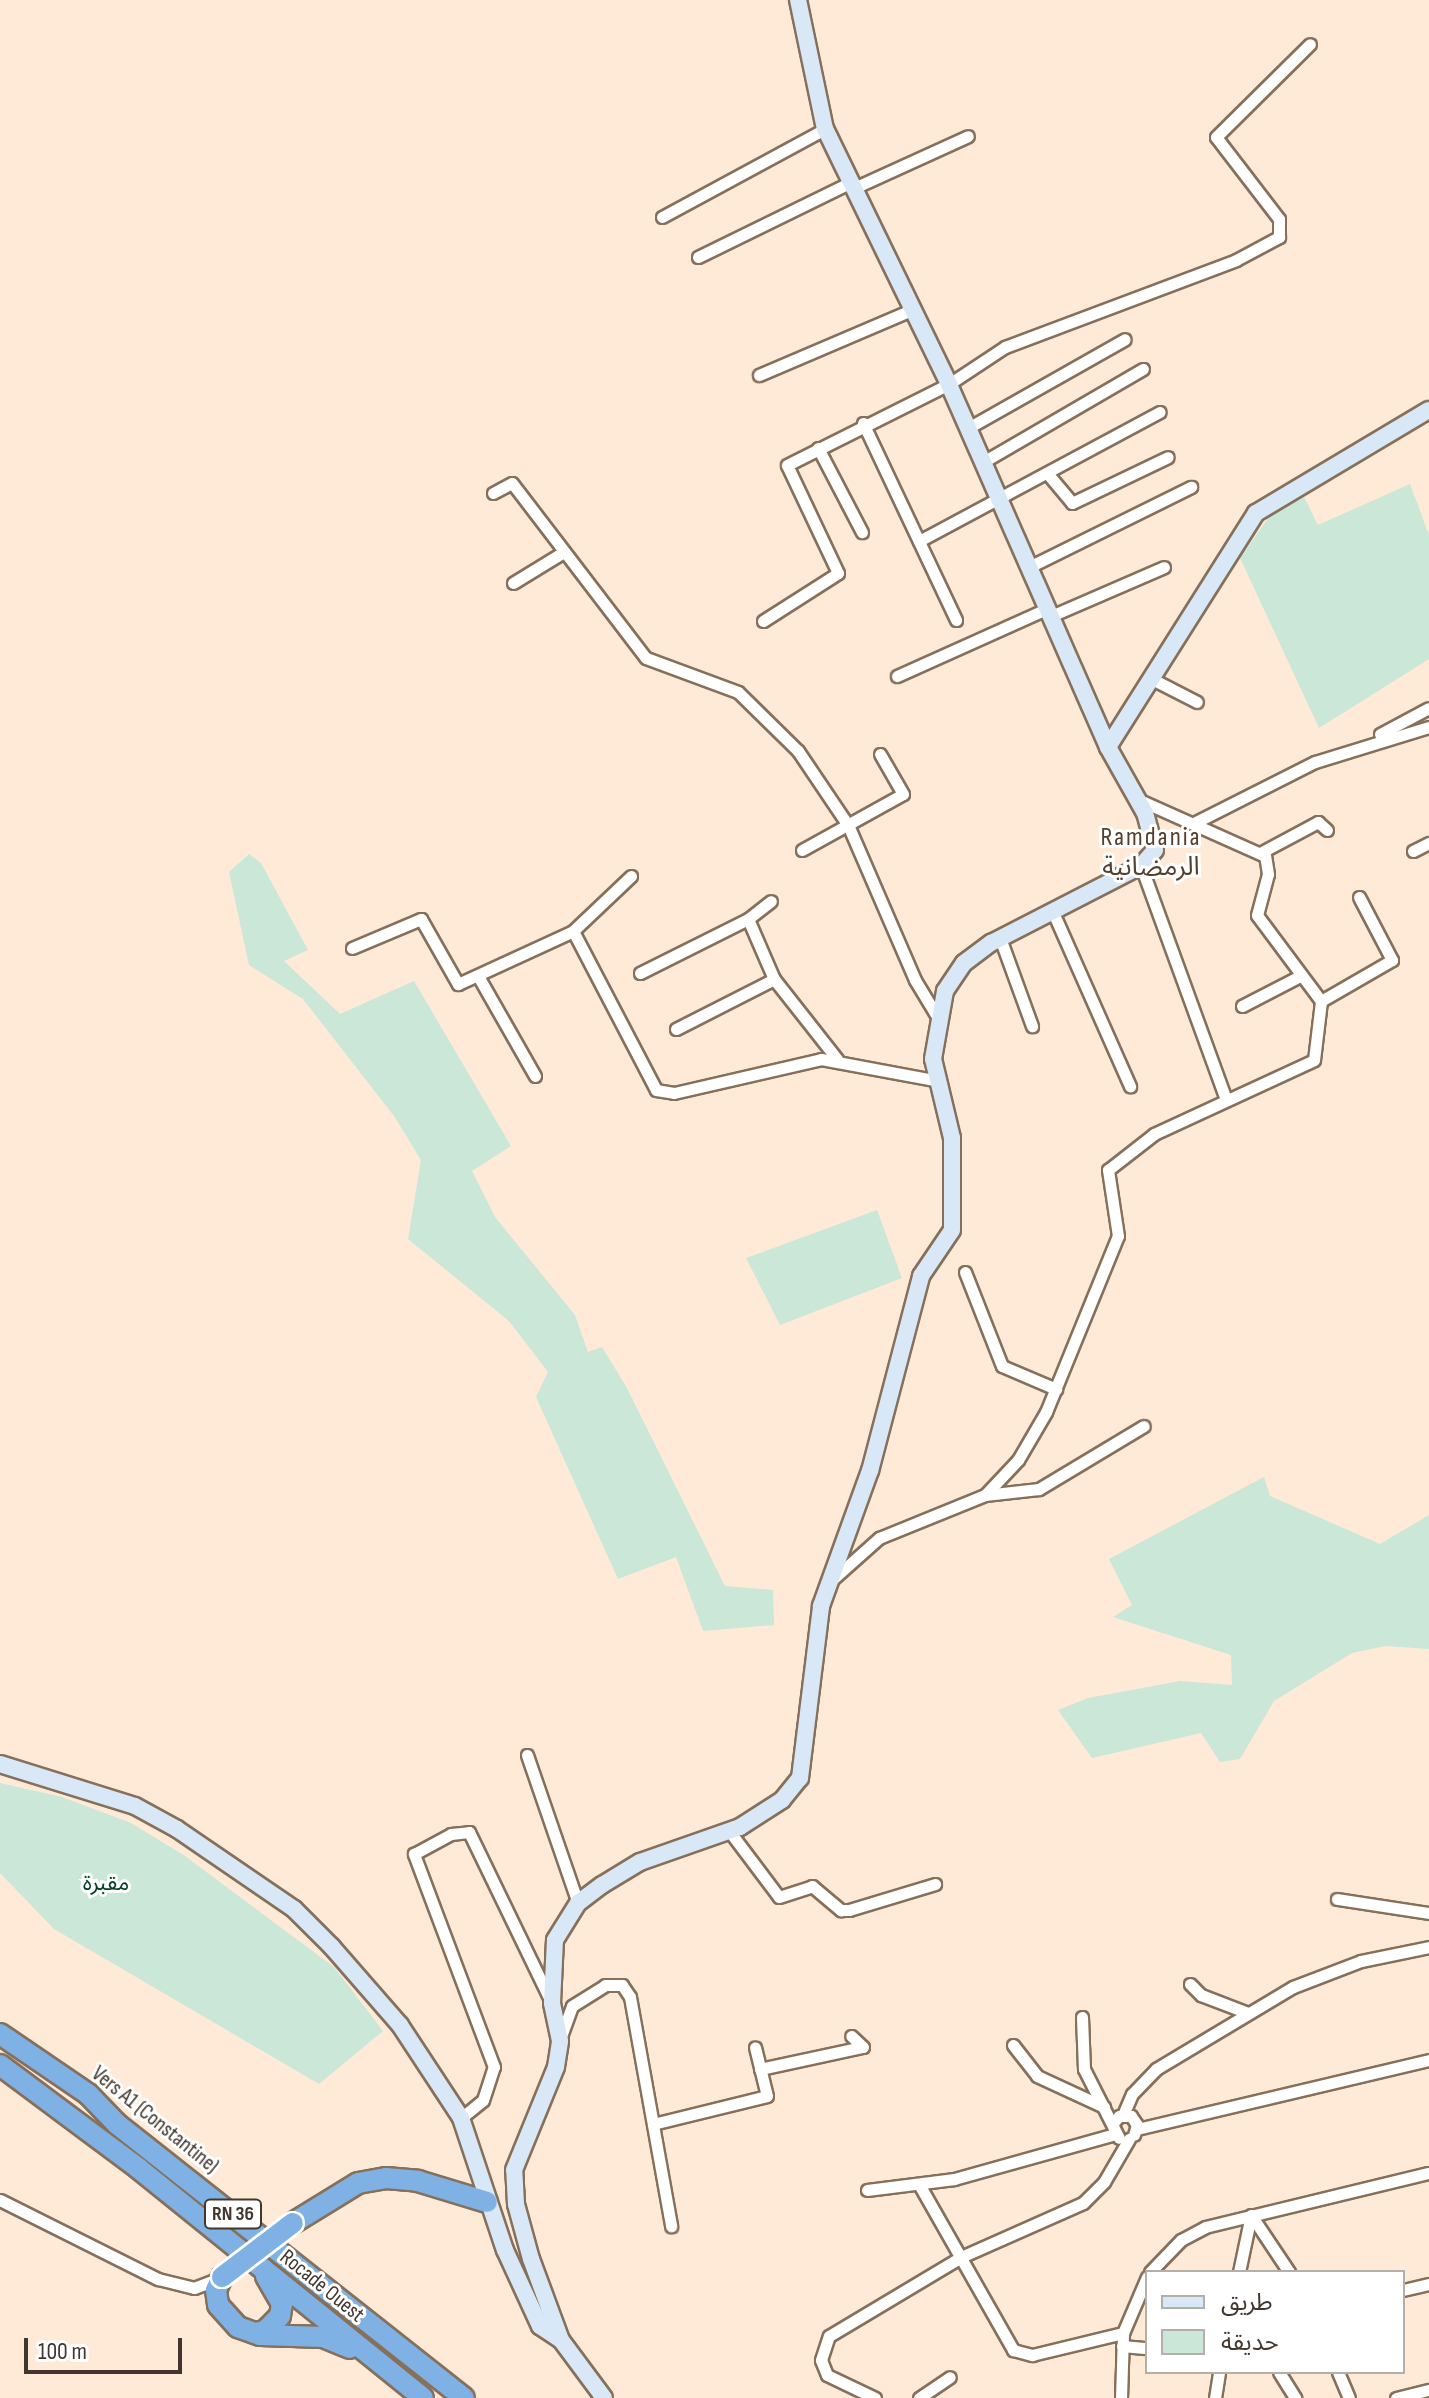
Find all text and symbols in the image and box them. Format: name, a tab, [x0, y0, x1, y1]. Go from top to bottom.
district label: Ramdania الرمضانية	[1100, 822, 1202, 884]
park label: مقبرة	[83, 1871, 129, 1897]
street label: Vers A1 (Constantine)	[86, 2061, 224, 2179]
road number: RN 36	[203, 2198, 263, 2230]
street label: Rocade Ouest	[274, 2244, 370, 2328]
legend	[1145, 2270, 1405, 2374]
text: طريق	[1221, 2288, 1273, 2317]
scale bar	[28, 2322, 186, 2372]
text: حديقة	[1221, 2328, 1279, 2357]
text: 100 m	[38, 2337, 87, 2366]

